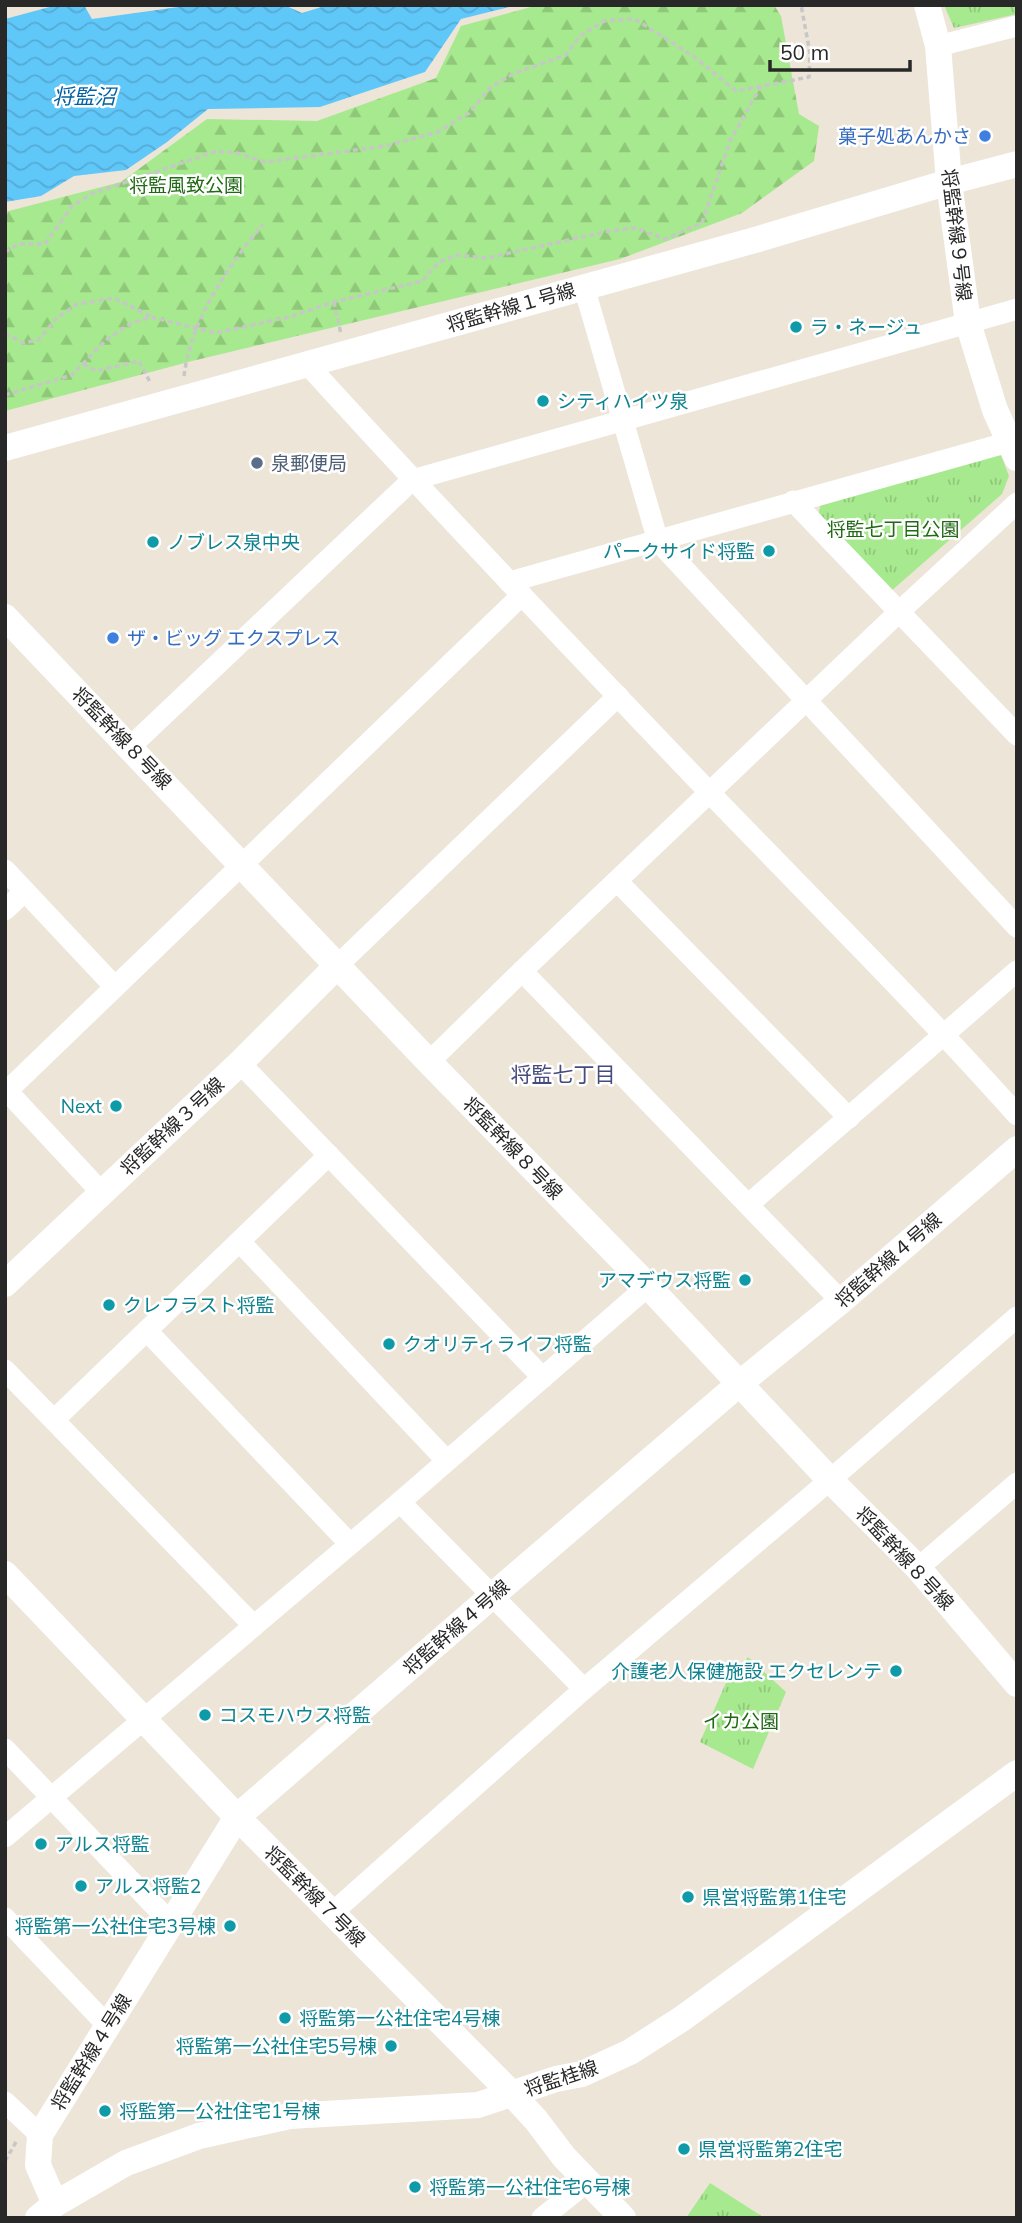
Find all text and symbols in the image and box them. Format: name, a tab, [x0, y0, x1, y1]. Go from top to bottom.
scale bar	[770, 28, 910, 72]
text: 50 m	[780, 39, 829, 65]
water label: 将監沼	[53, 83, 118, 109]
place label: 菓子処あんかさ	[838, 124, 971, 148]
marker: 菓子処あんかさ	[977, 128, 993, 144]
street label: 将監幹線９号線	[937, 168, 977, 302]
park label: 将監風致公園	[129, 173, 243, 197]
street label: 将監幹線１号線	[444, 277, 578, 337]
place label: ラ・ネージュ	[810, 315, 922, 339]
marker: ラ・ネージュ	[788, 319, 804, 335]
place label: シティハイツ泉	[557, 389, 688, 413]
marker: シティハイツ泉	[535, 393, 551, 409]
place label: 泉郵便局	[271, 451, 347, 475]
marker: 泉郵便局	[249, 455, 265, 471]
park label: 将監七丁目公園	[826, 517, 960, 541]
place label: ノブレス泉中央	[167, 530, 300, 554]
marker: ノブレス泉中央	[145, 534, 161, 550]
place label: パークサイド将監	[603, 539, 755, 563]
marker: パークサイド将監	[761, 543, 777, 559]
place label: ザ・ビッグ エクスプレス	[127, 626, 340, 650]
marker: ザ・ビッグ エクスプレス	[105, 630, 121, 646]
street label: 将監幹線８号線	[67, 682, 177, 794]
district label: 将監七丁目	[511, 1061, 616, 1087]
street label: 将監幹線３号線	[115, 1072, 229, 1180]
street label: 将監幹線８号線	[458, 1092, 568, 1204]
place label: Next	[61, 1094, 102, 1118]
marker: Next	[108, 1098, 124, 1114]
street label: 将監幹線４号線	[830, 1207, 946, 1313]
place label: アマデウス将監	[598, 1268, 731, 1292]
marker: アマデウス将監	[737, 1272, 753, 1288]
place label: クレフラスト将監	[123, 1293, 275, 1317]
marker: クレフラスト将監	[101, 1297, 117, 1313]
place label: クオリティライフ将監	[403, 1332, 592, 1356]
marker: クオリティライフ将監	[381, 1336, 397, 1352]
street label: 将監幹線８号線	[851, 1501, 959, 1615]
street label: 将監幹線４号線	[398, 1574, 514, 1680]
place label: 介護老人保健施設 エクセレンテ	[611, 1659, 882, 1683]
marker: 介護老人保健施設 エクセレンテ	[888, 1663, 904, 1679]
place label: コスモハウス将監	[219, 1703, 371, 1727]
marker: コスモハウス将監	[197, 1707, 213, 1723]
park label: イカ公園	[703, 1709, 779, 1733]
place label: アルス将監	[55, 1832, 150, 1856]
marker: アルス将監	[33, 1836, 49, 1852]
street label: 将監幹線７号線	[259, 1840, 371, 1952]
place label: アルス将監2	[95, 1874, 201, 1898]
marker: アルス将監2	[73, 1878, 89, 1894]
place label: 県営将監第1住宅	[702, 1885, 846, 1909]
marker: 県営将監第1住宅	[680, 1889, 696, 1905]
place label: 将監第一公社住宅3号棟	[15, 1914, 216, 1938]
marker: 将監第一公社住宅3号棟	[222, 1918, 238, 1934]
street label: 将監幹線４号線	[46, 1989, 136, 2115]
place label: 将監第一公社住宅4号棟	[299, 2006, 500, 2030]
marker: 将監第一公社住宅4号棟	[277, 2010, 293, 2026]
place label: 将監第一公社住宅5号棟	[176, 2034, 377, 2058]
marker: 将監第一公社住宅5号棟	[383, 2038, 399, 2054]
street label: 将監桂線	[521, 2055, 601, 2101]
place label: 将監第一公社住宅1号棟	[119, 2099, 320, 2123]
marker: 将監第一公社住宅1号棟	[97, 2103, 113, 2119]
place label: 県営将監第2住宅	[698, 2137, 842, 2161]
marker: 県営将監第2住宅	[676, 2141, 692, 2157]
place label: 将監第一公社住宅6号棟	[429, 2175, 630, 2199]
marker: 将監第一公社住宅6号棟	[407, 2179, 423, 2195]

